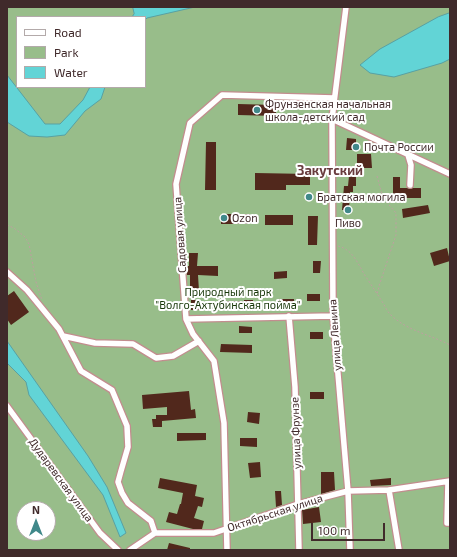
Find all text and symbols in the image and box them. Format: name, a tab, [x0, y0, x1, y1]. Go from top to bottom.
legend	[16, 16, 146, 88]
text: Road	[54, 25, 82, 39]
text: Park	[54, 45, 79, 59]
text: Water	[54, 65, 88, 79]
place label: Фрунзенская начальная школа-детский сад	[265, 97, 391, 123]
marker: Фрунзенская начальная школа-детский сад	[252, 105, 262, 115]
place label: Почта России	[364, 140, 434, 154]
marker: Почта России	[351, 142, 361, 152]
district label: Закутский	[297, 163, 363, 179]
place label: Братская могила	[317, 190, 405, 204]
marker: Братская могила	[304, 192, 314, 202]
street label: Садовая улица	[171, 196, 189, 274]
marker: Пиво	[343, 205, 353, 215]
place label: Ozon	[232, 211, 258, 225]
marker: Ozon	[219, 213, 229, 223]
place label: Пиво	[335, 216, 361, 230]
park label: Природный парк "Волго-Ахтубинская пойма"	[155, 285, 301, 311]
street label: улица Ленина	[326, 299, 344, 371]
street label: улица Фрунзе	[288, 397, 304, 469]
street label: Дударевская улица	[26, 435, 96, 525]
street label: Октябрьская улица	[226, 491, 324, 535]
north arrow	[16, 501, 56, 541]
text: N	[32, 503, 40, 516]
scale bar	[313, 515, 387, 541]
text: 100 m	[318, 523, 350, 537]

